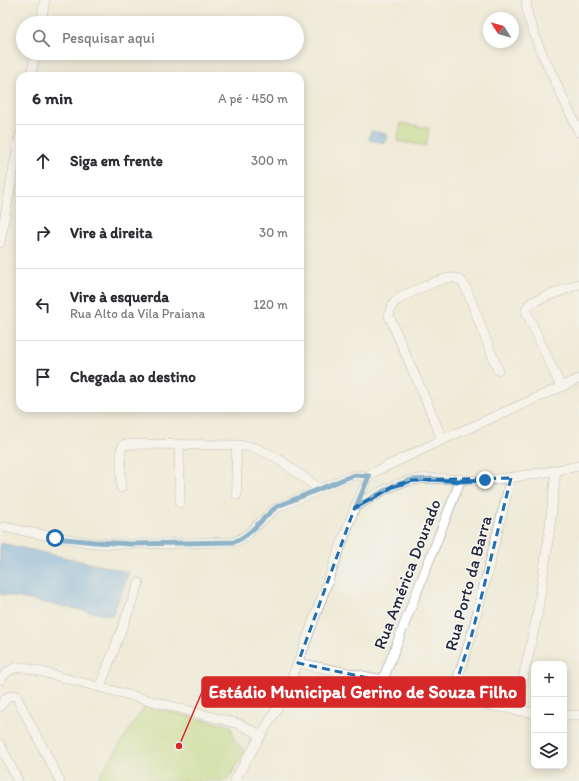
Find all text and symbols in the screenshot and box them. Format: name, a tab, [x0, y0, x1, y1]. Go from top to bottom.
north arrow	[483, 12, 519, 48]
search box	[16, 16, 304, 60]
icon: search	[30, 27, 52, 49]
text: Pesquisar aqui	[62, 29, 155, 47]
text: 6 min	[32, 88, 73, 108]
text: A pé · 450 m	[218, 91, 288, 106]
icon: ahead	[32, 150, 54, 172]
text: Siga em frente	[70, 152, 163, 170]
text: 300 m	[251, 153, 288, 168]
icon: right	[32, 222, 54, 244]
text: Vire à direita	[70, 224, 153, 242]
text: 30 m	[259, 225, 288, 240]
text: Vire à esquerda	[70, 288, 169, 306]
icon: left	[32, 294, 54, 316]
text: 120 m	[253, 297, 288, 312]
text: Rua Alto da Vila Praiana	[70, 306, 205, 321]
icon: arrive	[32, 366, 54, 388]
text: Chegada ao destino	[70, 368, 196, 386]
route end	[476, 471, 494, 489]
street label: Rua América Dourado	[369, 496, 445, 652]
street label: Rua Porto da Barra	[440, 513, 496, 653]
route start	[46, 529, 64, 547]
map controls	[531, 661, 567, 769]
button: +	[531, 661, 567, 697]
callout: Estádio Municipal Gerino de Souza Filho	[202, 677, 525, 707]
text: Estádio Municipal Gerino de Souza Filho	[209, 681, 517, 703]
button: −	[531, 697, 567, 733]
button: layers	[531, 733, 567, 769]

